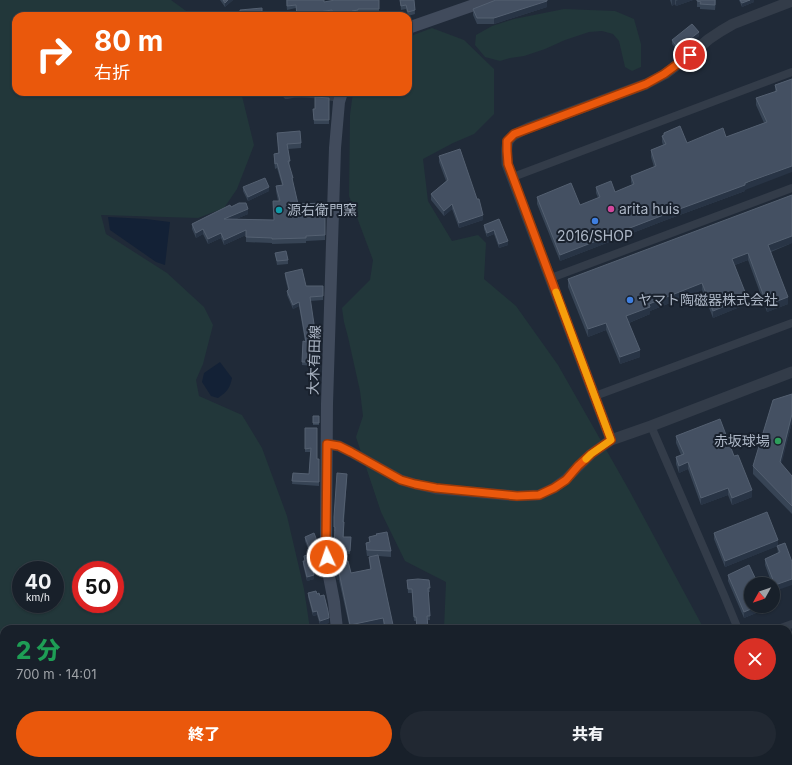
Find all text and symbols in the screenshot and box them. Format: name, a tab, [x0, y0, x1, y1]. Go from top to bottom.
text: 80 m	[94, 24, 163, 58]
icon: right	[28, 28, 80, 80]
pin	[673, 38, 707, 72]
icon: arrive	[679, 44, 701, 66]
text: 右折	[94, 62, 130, 83]
place label: arita huis	[619, 200, 680, 217]
place label: 源右衛門窯	[287, 201, 357, 218]
marker: arita huis	[606, 204, 616, 214]
marker: 源右衛門窯	[274, 205, 284, 215]
marker: 2016/SHOP	[590, 216, 600, 226]
place label: 2016/SHOP	[557, 227, 633, 244]
place label: ヤマト陶磁器株式会社	[638, 291, 778, 308]
marker: ヤマト陶磁器株式会社	[625, 295, 635, 305]
street label: 大木有田線	[304, 325, 323, 395]
place label: 赤坂球場	[714, 432, 770, 449]
marker: 赤坂球場	[773, 436, 783, 446]
position arrow	[306, 536, 348, 578]
speed limit sign: 50	[72, 561, 124, 613]
text: 40	[24, 570, 52, 594]
north arrow	[744, 577, 780, 613]
map controls	[744, 577, 780, 613]
text: km/h	[26, 591, 50, 603]
text: 2 分	[16, 636, 61, 665]
button: close	[734, 638, 776, 680]
text: 700 m · 14:01	[16, 666, 97, 682]
button: 終了	[16, 711, 392, 757]
button: 共有	[400, 711, 776, 757]

